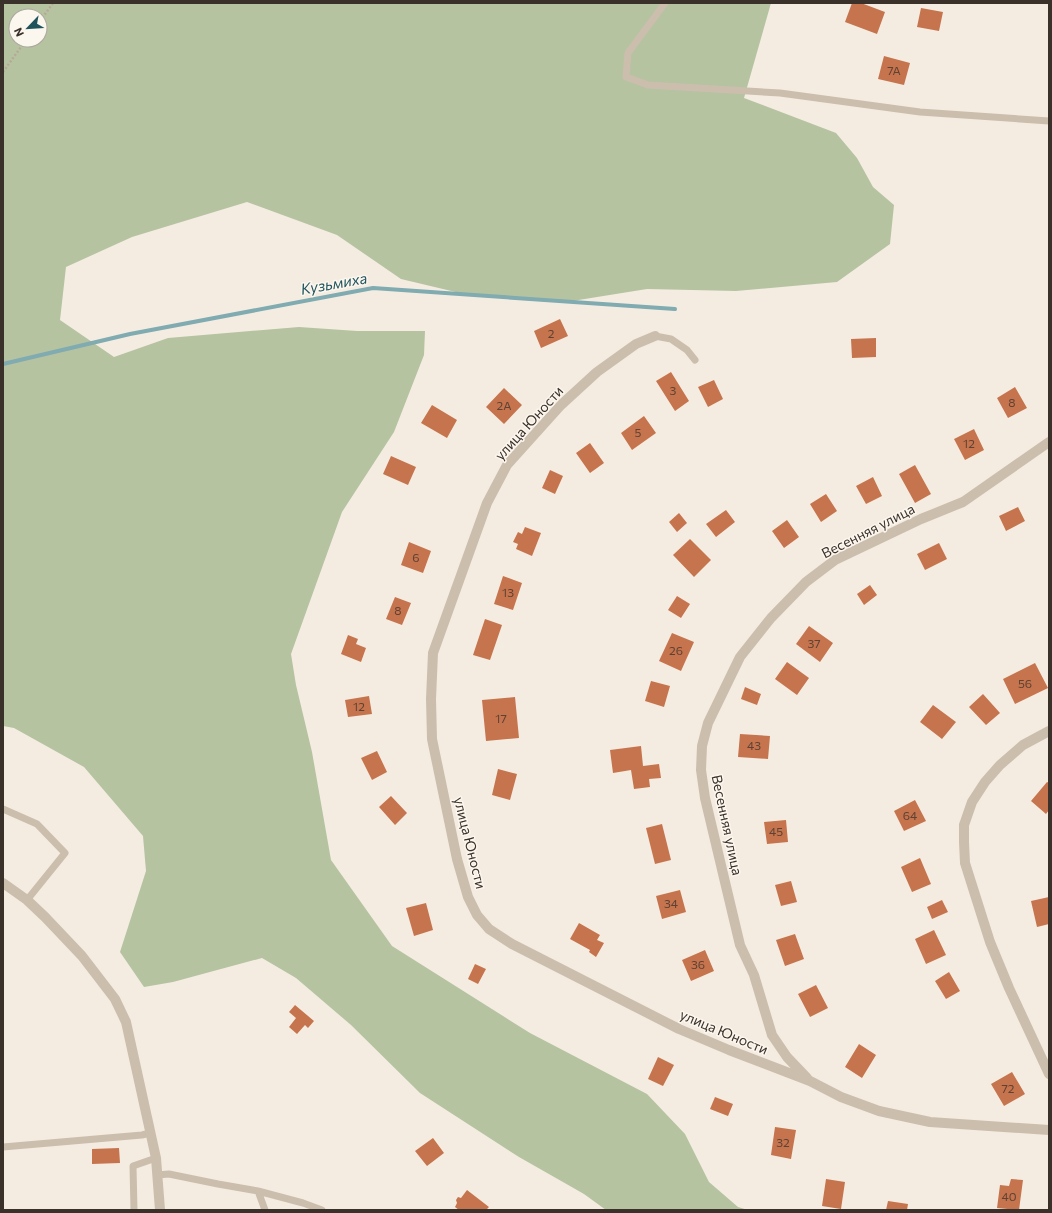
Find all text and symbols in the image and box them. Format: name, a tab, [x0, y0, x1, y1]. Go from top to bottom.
north arrow	[8, 8, 48, 48]
text: N	[11, 26, 26, 39]
house number: 7А	[887, 63, 901, 77]
water label: Кузьмиха	[299, 268, 369, 298]
house number: 2	[548, 326, 555, 340]
street label: улица Юности	[491, 382, 566, 463]
house number: 3	[670, 383, 677, 397]
house number: 8	[1008, 395, 1016, 409]
house number: 2А	[497, 398, 511, 412]
house number: 5	[635, 425, 642, 439]
house number: 12	[963, 436, 975, 450]
street label: Весенняя улица	[818, 500, 917, 561]
house number: 6	[412, 550, 420, 564]
house number: 13	[502, 585, 514, 599]
house number: 8	[394, 603, 402, 617]
house number: 37	[807, 636, 821, 650]
house number: 26	[669, 643, 683, 657]
house number: 56	[1018, 676, 1032, 690]
house number: 12	[353, 699, 365, 713]
house number: 17	[495, 711, 507, 725]
house number: 43	[747, 738, 761, 752]
street label: Весенняя улица	[709, 773, 746, 877]
street label: улица Юности	[451, 795, 490, 891]
house number: 64	[903, 808, 917, 822]
house number: 45	[769, 824, 783, 838]
house number: 34	[664, 896, 678, 910]
house number: 36	[691, 957, 705, 971]
street label: улица Юности	[678, 1005, 771, 1058]
house number: 72	[1002, 1081, 1015, 1095]
house number: 32	[776, 1135, 790, 1149]
house number: 40	[1001, 1189, 1017, 1203]

